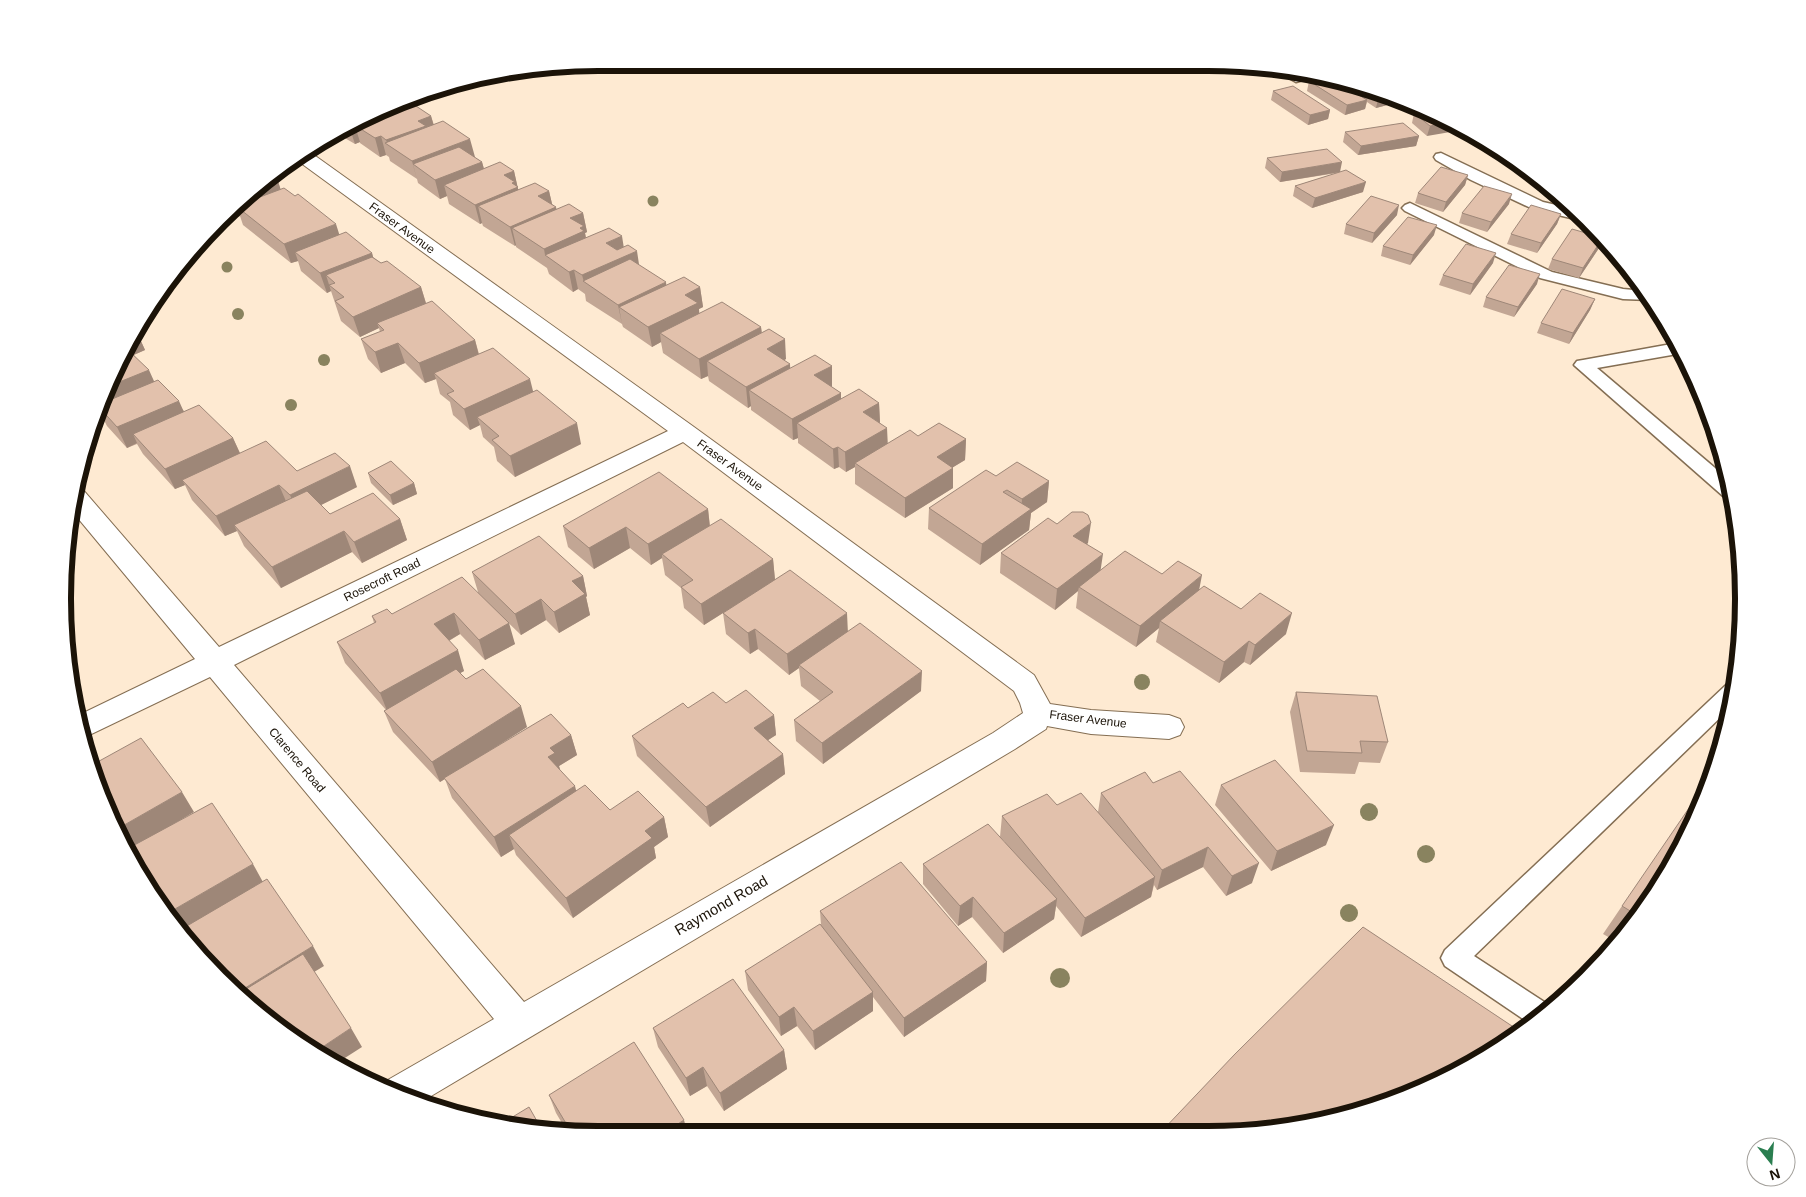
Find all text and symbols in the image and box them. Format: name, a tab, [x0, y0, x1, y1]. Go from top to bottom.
street label: Fraser Avenue	[366, 199, 438, 257]
street label: Fraser Avenue	[694, 436, 766, 494]
street label: Rosecroft Road	[341, 555, 423, 605]
street label: Fraser Avenue	[1049, 707, 1128, 731]
street label: Clarence Road	[266, 725, 328, 795]
street label: Raymond Road	[672, 872, 770, 938]
north arrow	[1746, 1137, 1796, 1187]
text: N	[1768, 1165, 1782, 1184]

